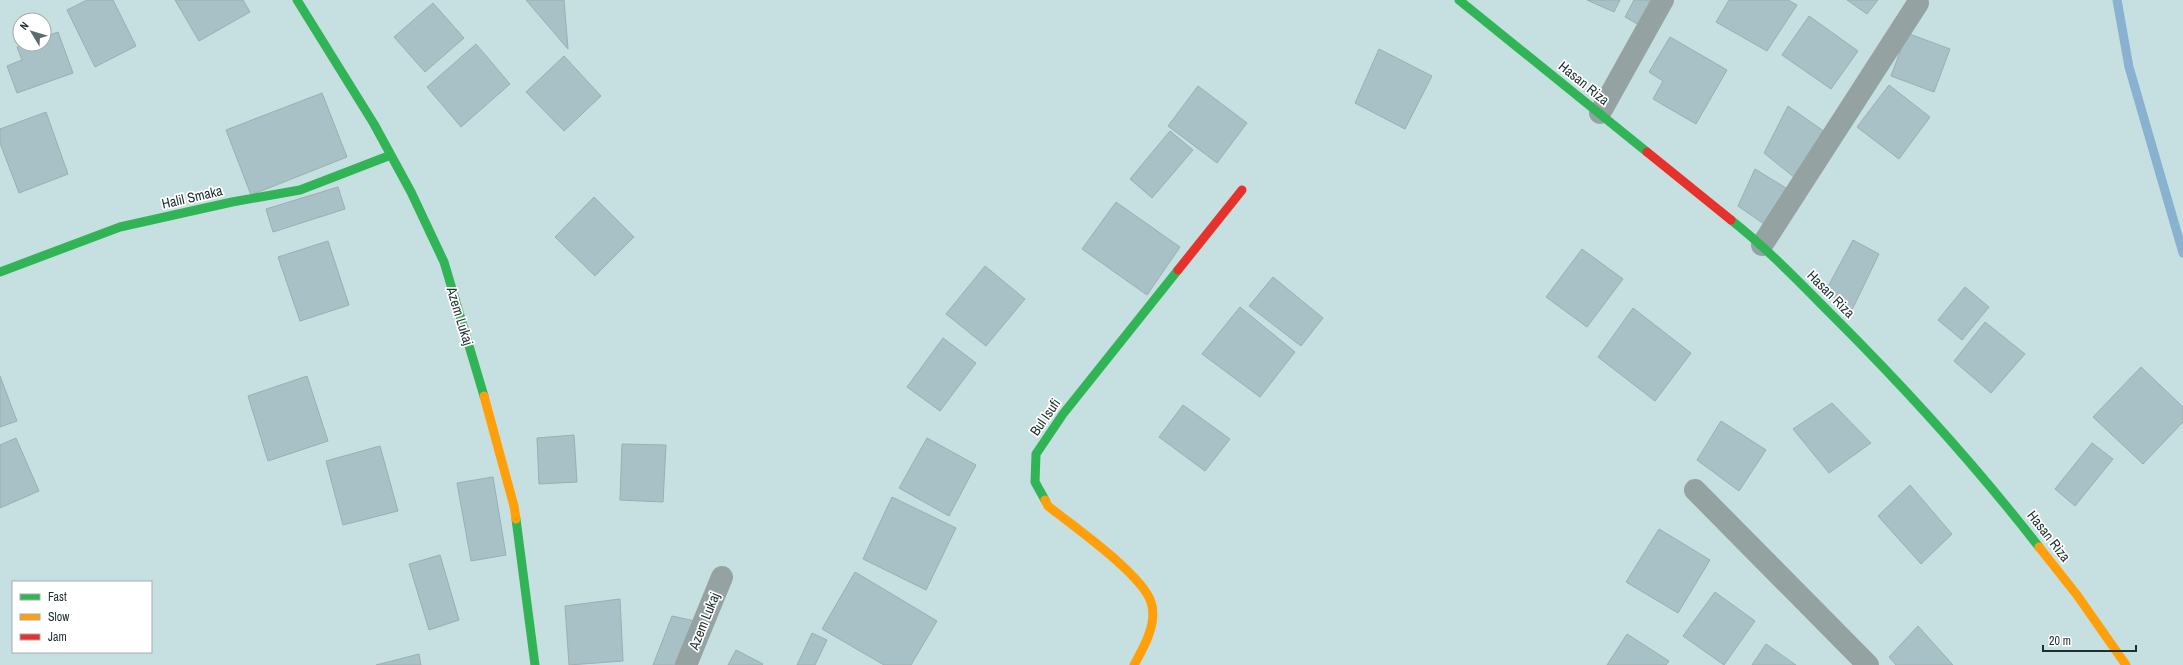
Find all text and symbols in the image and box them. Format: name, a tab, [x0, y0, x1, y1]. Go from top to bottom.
north arrow	[12, 12, 52, 52]
text: N	[17, 19, 32, 33]
street label: Hasan Riza	[1555, 57, 1613, 109]
street label: Halil Smaka	[160, 181, 225, 213]
street label: Hasan Riza	[1803, 266, 1859, 322]
street label: Azem Lukaj	[442, 284, 477, 347]
street label: Bul Isufi	[1026, 395, 1064, 439]
street label: Hasan Riza	[2023, 507, 2075, 566]
legend	[12, 581, 152, 653]
text: Fast	[48, 589, 67, 605]
street label: Azem Lukaj	[684, 590, 724, 653]
text: Slow	[48, 609, 70, 625]
scale bar	[2043, 627, 2136, 653]
text: Jam	[48, 629, 67, 645]
text: 20 m	[2049, 633, 2071, 649]

